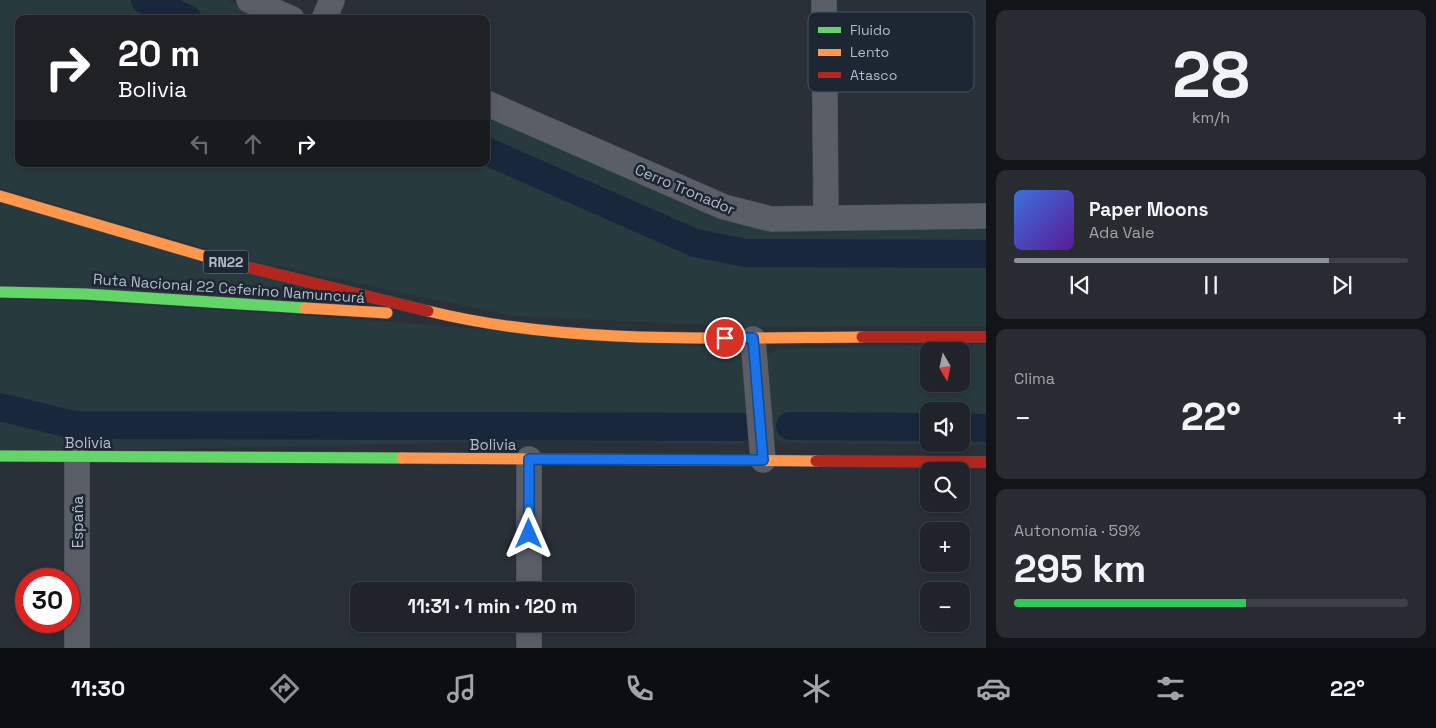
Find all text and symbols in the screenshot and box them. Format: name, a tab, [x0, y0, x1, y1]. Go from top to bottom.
legend	[808, 12, 974, 92]
text: Fluido	[850, 21, 891, 39]
text: 20 m	[118, 32, 200, 76]
text: 28	[1172, 33, 1250, 116]
icon: right	[35, 35, 100, 100]
text: Lento	[850, 43, 889, 61]
text: Atasco	[850, 66, 897, 84]
text: Bolivia	[118, 75, 187, 103]
text: km/h	[1192, 107, 1230, 128]
icon: left	[186, 130, 214, 158]
icon: ahead	[239, 130, 267, 158]
icon: right	[292, 130, 320, 158]
street label: Cerro Tronador	[632, 159, 738, 219]
text: Paper Moons	[1089, 197, 1208, 222]
text: Ada Vale	[1089, 222, 1154, 243]
road number: RN22	[204, 250, 248, 274]
street label: Ruta Nacional 22 Ceferino Namuncurá	[92, 269, 366, 307]
icon: previous	[1066, 271, 1094, 299]
icon: pause	[1197, 271, 1225, 299]
icon: next	[1328, 271, 1356, 299]
pin	[704, 317, 746, 359]
icon: arrive	[711, 324, 739, 352]
north arrow	[920, 342, 970, 392]
map controls	[920, 342, 970, 632]
text: Clima	[1014, 368, 1055, 389]
text: 22°	[1181, 393, 1241, 441]
text: −	[1014, 400, 1031, 436]
text: +	[1391, 400, 1408, 436]
button: sound	[920, 402, 970, 452]
street label: Bolivia	[65, 433, 112, 452]
street label: Bolivia	[470, 435, 517, 454]
button: search	[920, 462, 970, 512]
street label: España	[68, 495, 87, 548]
position arrow	[502, 507, 554, 559]
text: Autonomía · 59%	[1014, 520, 1140, 541]
button: +	[920, 522, 970, 572]
text: 295 km	[1014, 545, 1146, 593]
speed limit sign: 30	[15, 568, 80, 633]
button: −	[920, 582, 970, 632]
text: 11:31 · 1 min · 120 m	[408, 594, 577, 619]
icon: directions	[267, 671, 302, 706]
icon: music	[444, 671, 479, 706]
icon: phone	[622, 671, 657, 706]
icon: climate	[799, 671, 834, 706]
icon: car	[976, 671, 1011, 706]
icon: filters	[1153, 671, 1188, 706]
text: 11:30	[71, 674, 125, 702]
text: 22°	[1330, 674, 1365, 702]

